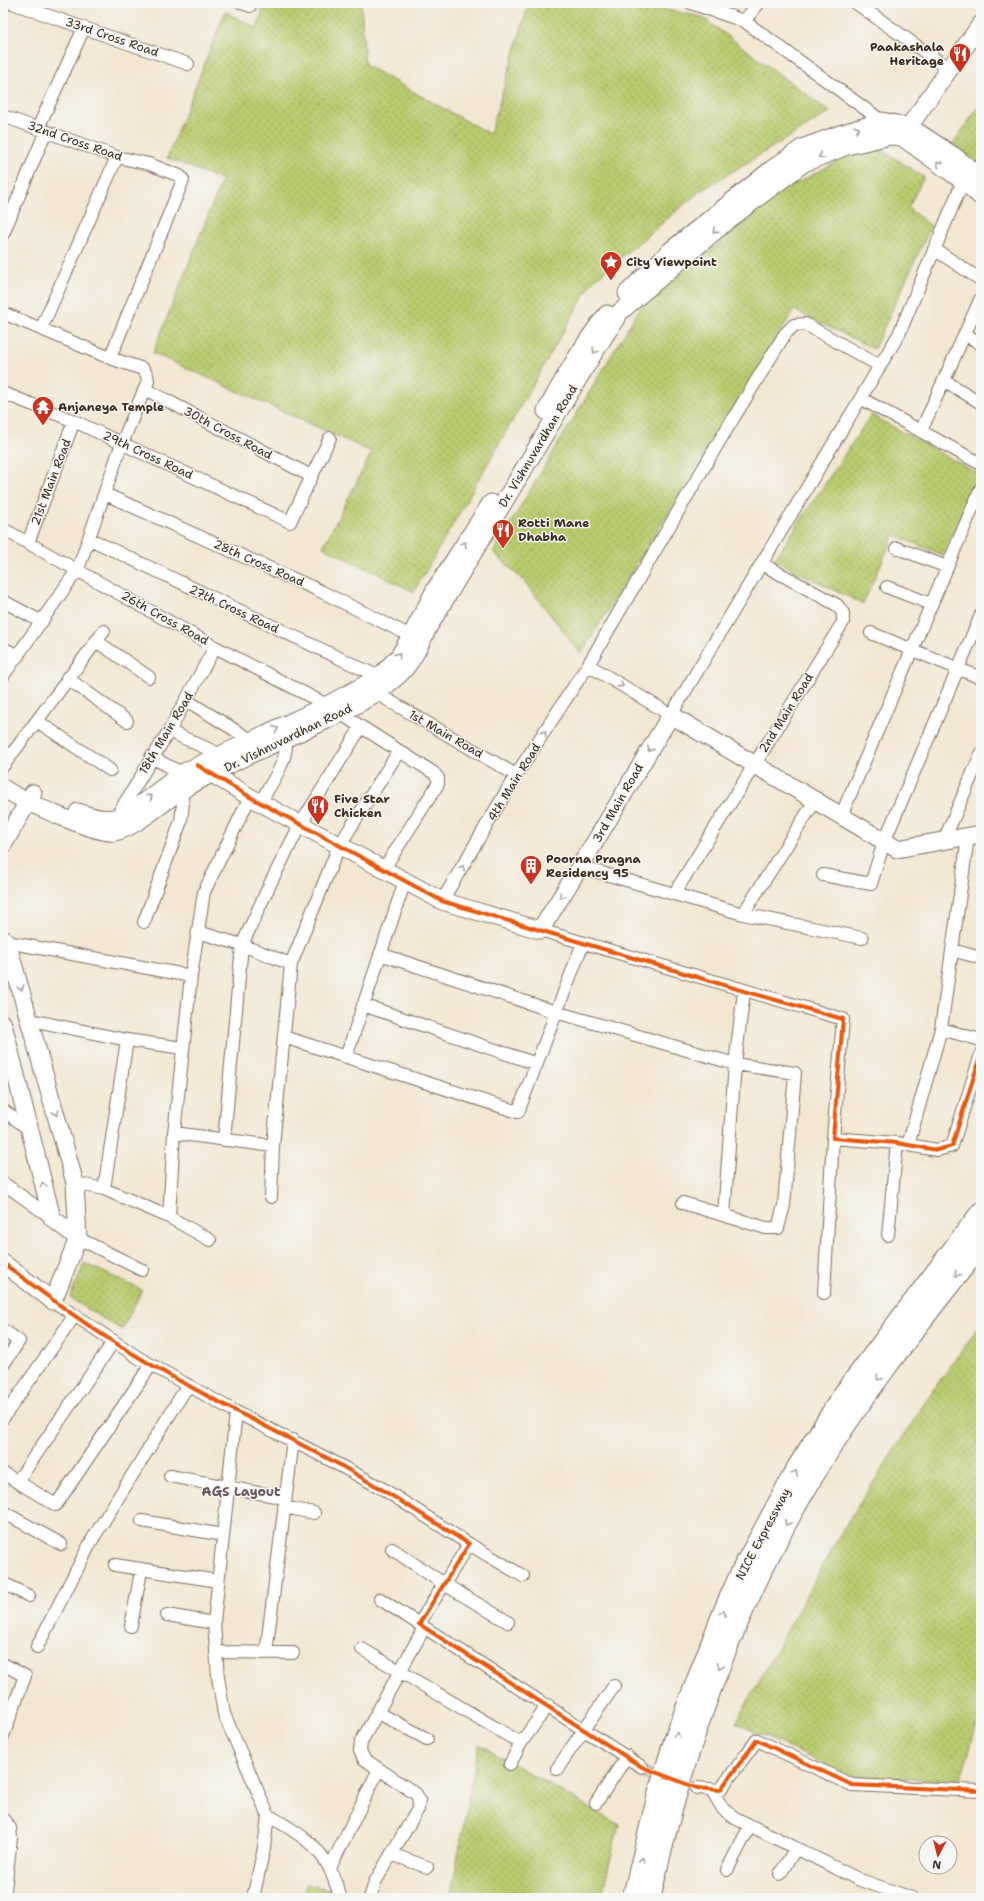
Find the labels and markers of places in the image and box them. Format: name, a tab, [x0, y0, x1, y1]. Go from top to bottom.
place label: Paakashala Heritage	[870, 39, 945, 69]
restaurant icon: Paakashala Heritage	[947, 41, 973, 74]
place icon: City Viewpoint	[598, 249, 624, 282]
place label: City Viewpoint	[626, 254, 717, 270]
temple icon: Anjaneya Temple	[30, 394, 56, 427]
place label: Anjaneya Temple	[58, 399, 164, 415]
place label: Rotti Mane Dhabha	[518, 515, 589, 545]
restaurant icon: Rotti Mane Dhabha	[490, 517, 516, 550]
place label: Five Star Chicken	[334, 791, 391, 821]
restaurant icon: Five Star Chicken	[305, 793, 331, 826]
place label: Poorna Pragna Residency 95	[546, 851, 642, 881]
building icon: Poorna Pragna Residency 95	[518, 853, 544, 886]

